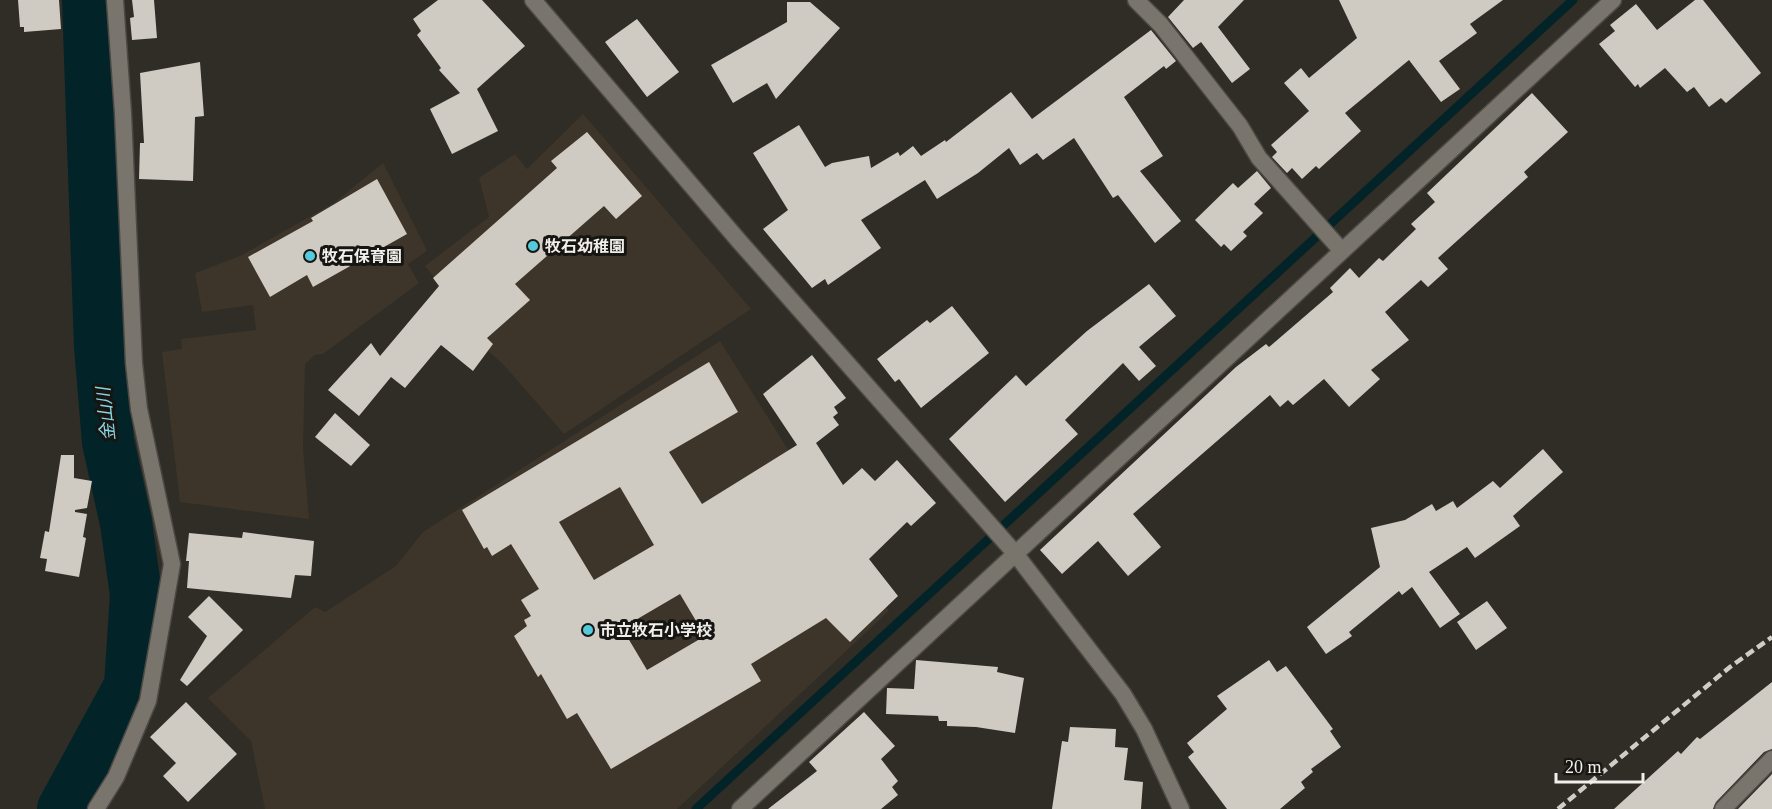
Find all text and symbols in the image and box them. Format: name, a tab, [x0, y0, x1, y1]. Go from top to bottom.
place label: 牧石幼稚園	[545, 238, 625, 255]
marker: 牧石幼稚園	[526, 239, 540, 253]
place label: 牧石保育園	[322, 248, 402, 265]
marker: 牧石保育園	[303, 249, 317, 263]
water label: 金山川	[93, 384, 119, 442]
place label: 市立牧石小学校	[600, 622, 712, 639]
marker: 市立牧石小学校	[581, 623, 595, 637]
scale bar	[1556, 746, 1643, 784]
text: 20 m	[1565, 757, 1602, 777]

